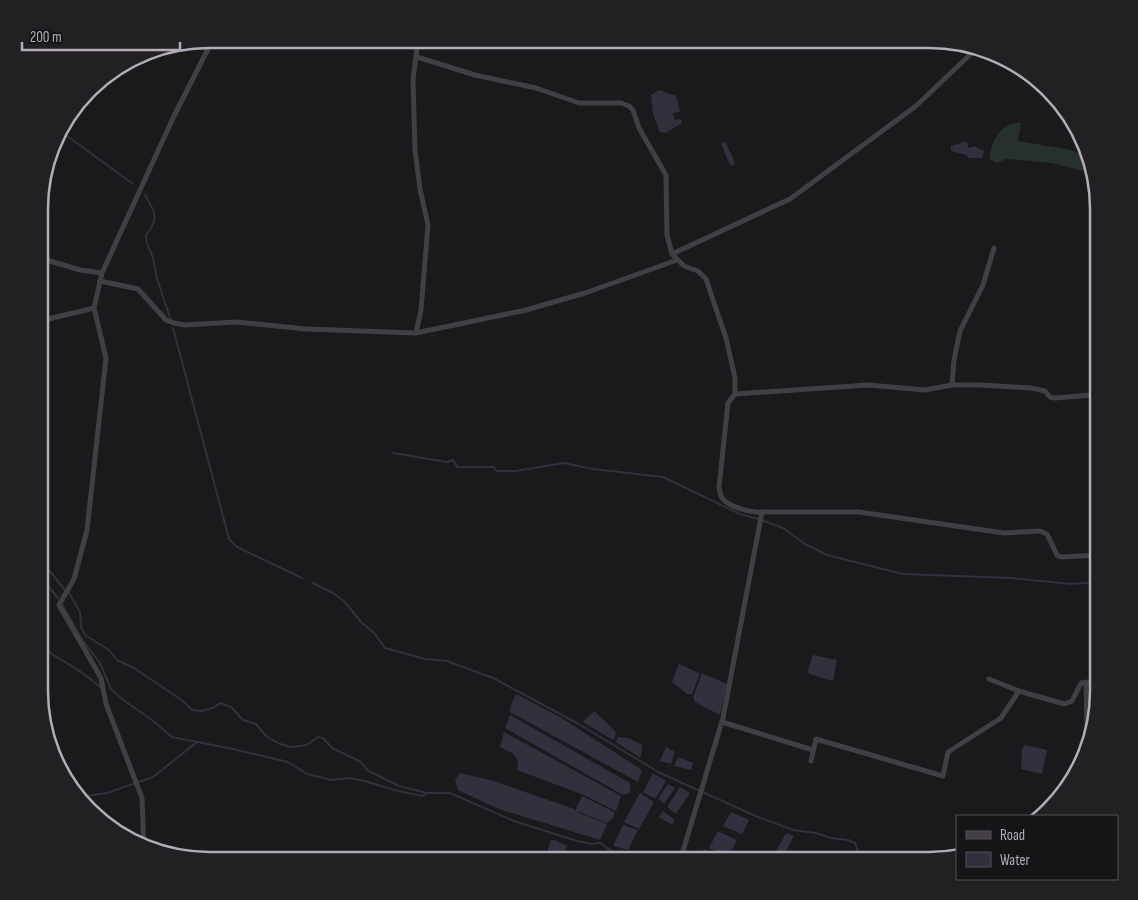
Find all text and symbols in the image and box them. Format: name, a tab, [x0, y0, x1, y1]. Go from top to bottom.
scale bar	[22, 20, 180, 52]
text: 200 m	[30, 28, 62, 47]
legend	[956, 815, 1118, 880]
text: Road	[1000, 826, 1025, 845]
text: Water	[1000, 851, 1031, 870]

